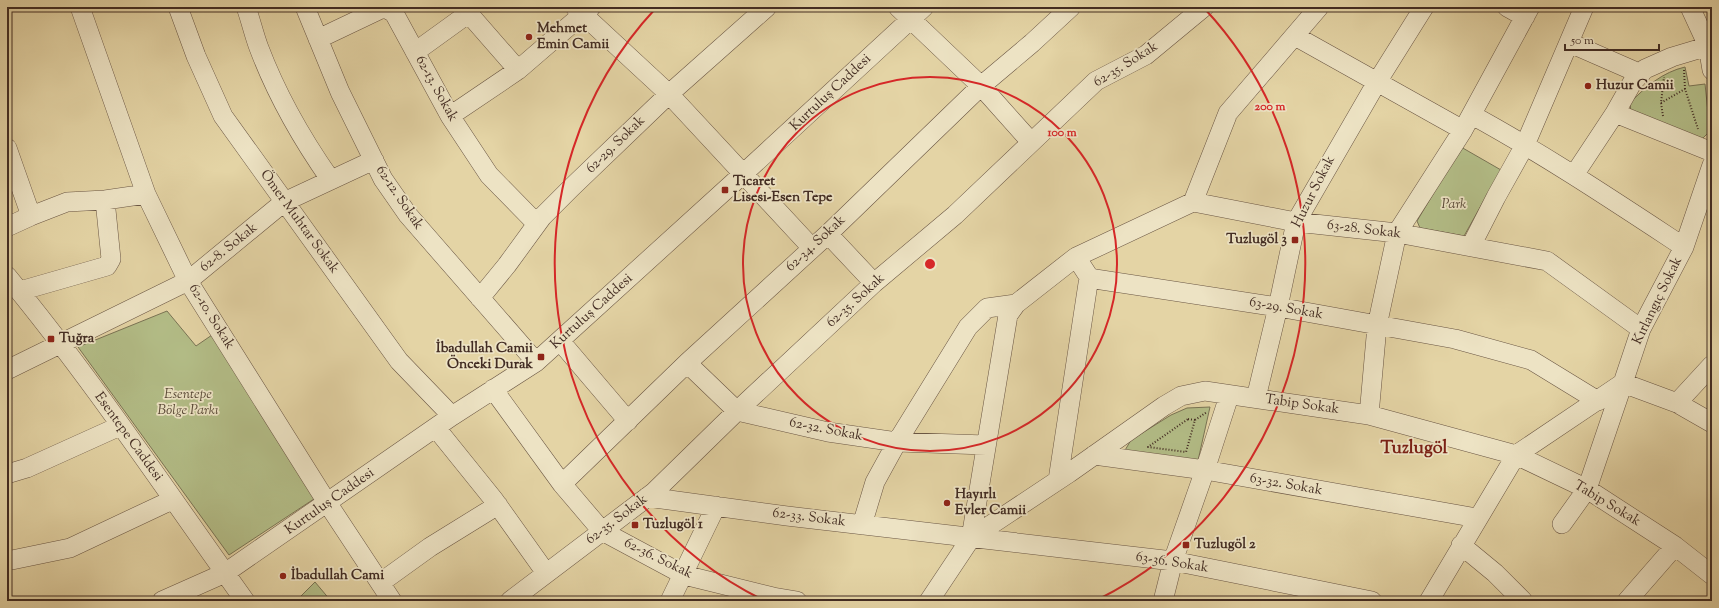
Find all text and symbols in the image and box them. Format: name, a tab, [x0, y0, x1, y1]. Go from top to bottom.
place label: Mehmet Emin Camii	[537, 19, 609, 55]
scale bar	[1565, 26, 1659, 52]
marker: Mehmet Emin Camii	[524, 32, 534, 42]
text: 50 m	[1570, 32, 1594, 50]
street label: 62-35. Sokak	[1090, 37, 1162, 93]
street label: Kurtuluş Caddesi	[786, 50, 876, 136]
street label: 62-13. Sokak	[410, 52, 463, 126]
place label: Huzur Camii	[1596, 76, 1674, 96]
marker: Huzur Camii	[1583, 81, 1593, 91]
text: 200 m	[1255, 98, 1285, 116]
street label: 62-29. Sokak	[582, 111, 650, 178]
text: 100 m	[1046, 124, 1077, 142]
street label: Huzur Sokak	[1287, 152, 1341, 231]
street label: 62-12. Sokak	[370, 162, 428, 234]
street label: Ömer Muhtar Sokak	[255, 165, 345, 278]
place label: Ticaret Lisesi-Esen Tepe	[733, 172, 833, 208]
marker: Ticaret Lisesi-Esen Tepe	[720, 185, 730, 195]
park label: Park	[1442, 195, 1467, 215]
street label: 62-34. Sokak	[782, 211, 851, 277]
street label: 63-28. Sokak	[1326, 216, 1403, 245]
street label: 62-8. Sokak	[196, 218, 262, 278]
place label: Tuzlugöl 3	[1226, 230, 1287, 250]
marker: Tuzlugöl 3	[1290, 235, 1300, 245]
street label: Kırlangıç Sokak	[1628, 253, 1688, 348]
centre of rings	[923, 257, 937, 271]
street label: Kurtuluş Caddesi	[546, 269, 638, 355]
street label: 62-35. Sokak	[822, 269, 890, 333]
street label: 62-10. Sokak	[183, 280, 239, 354]
street label: 63-29. Sokak	[1248, 293, 1325, 325]
place label: Tuğra	[59, 329, 95, 349]
marker: Tuğra	[46, 334, 56, 344]
place label: İbadullah Camii Önceki Durak	[436, 339, 533, 375]
marker: İbadullah Camii Önceki Durak	[536, 352, 546, 362]
park label: Esentepe Bölge Parkı	[158, 385, 219, 421]
street label: Esentepe Caddesi	[89, 388, 167, 486]
street label: Tabip Sokak	[1264, 390, 1341, 420]
street label: 62-32. Sokak	[788, 413, 865, 447]
district label: Tuzlugöl	[1381, 436, 1448, 462]
street label: Kurtuluş Caddesi	[281, 464, 379, 540]
street label: 63-32. Sokak	[1248, 469, 1324, 501]
street label: Tabip Sokak	[1570, 476, 1645, 532]
place label: Hayırlı Evler Camii	[955, 485, 1026, 521]
street label: 62-35. Sokak	[582, 490, 652, 550]
marker: Hayırlı Evler Camii	[942, 498, 952, 508]
street label: 62-33. Sokak	[771, 504, 847, 532]
place label: Tuzlugöl 1	[643, 515, 703, 535]
marker: Tuzlugöl 1	[630, 520, 640, 530]
street label: 62-36. Sokak	[620, 534, 696, 584]
place label: Tuzlugöl 2	[1194, 535, 1256, 555]
marker: Tuzlugöl 2	[1181, 540, 1191, 550]
street label: 63-36. Sokak	[1134, 547, 1210, 579]
place label: İbadullah Cami	[291, 566, 384, 586]
marker: İbadullah Cami	[278, 571, 288, 581]

